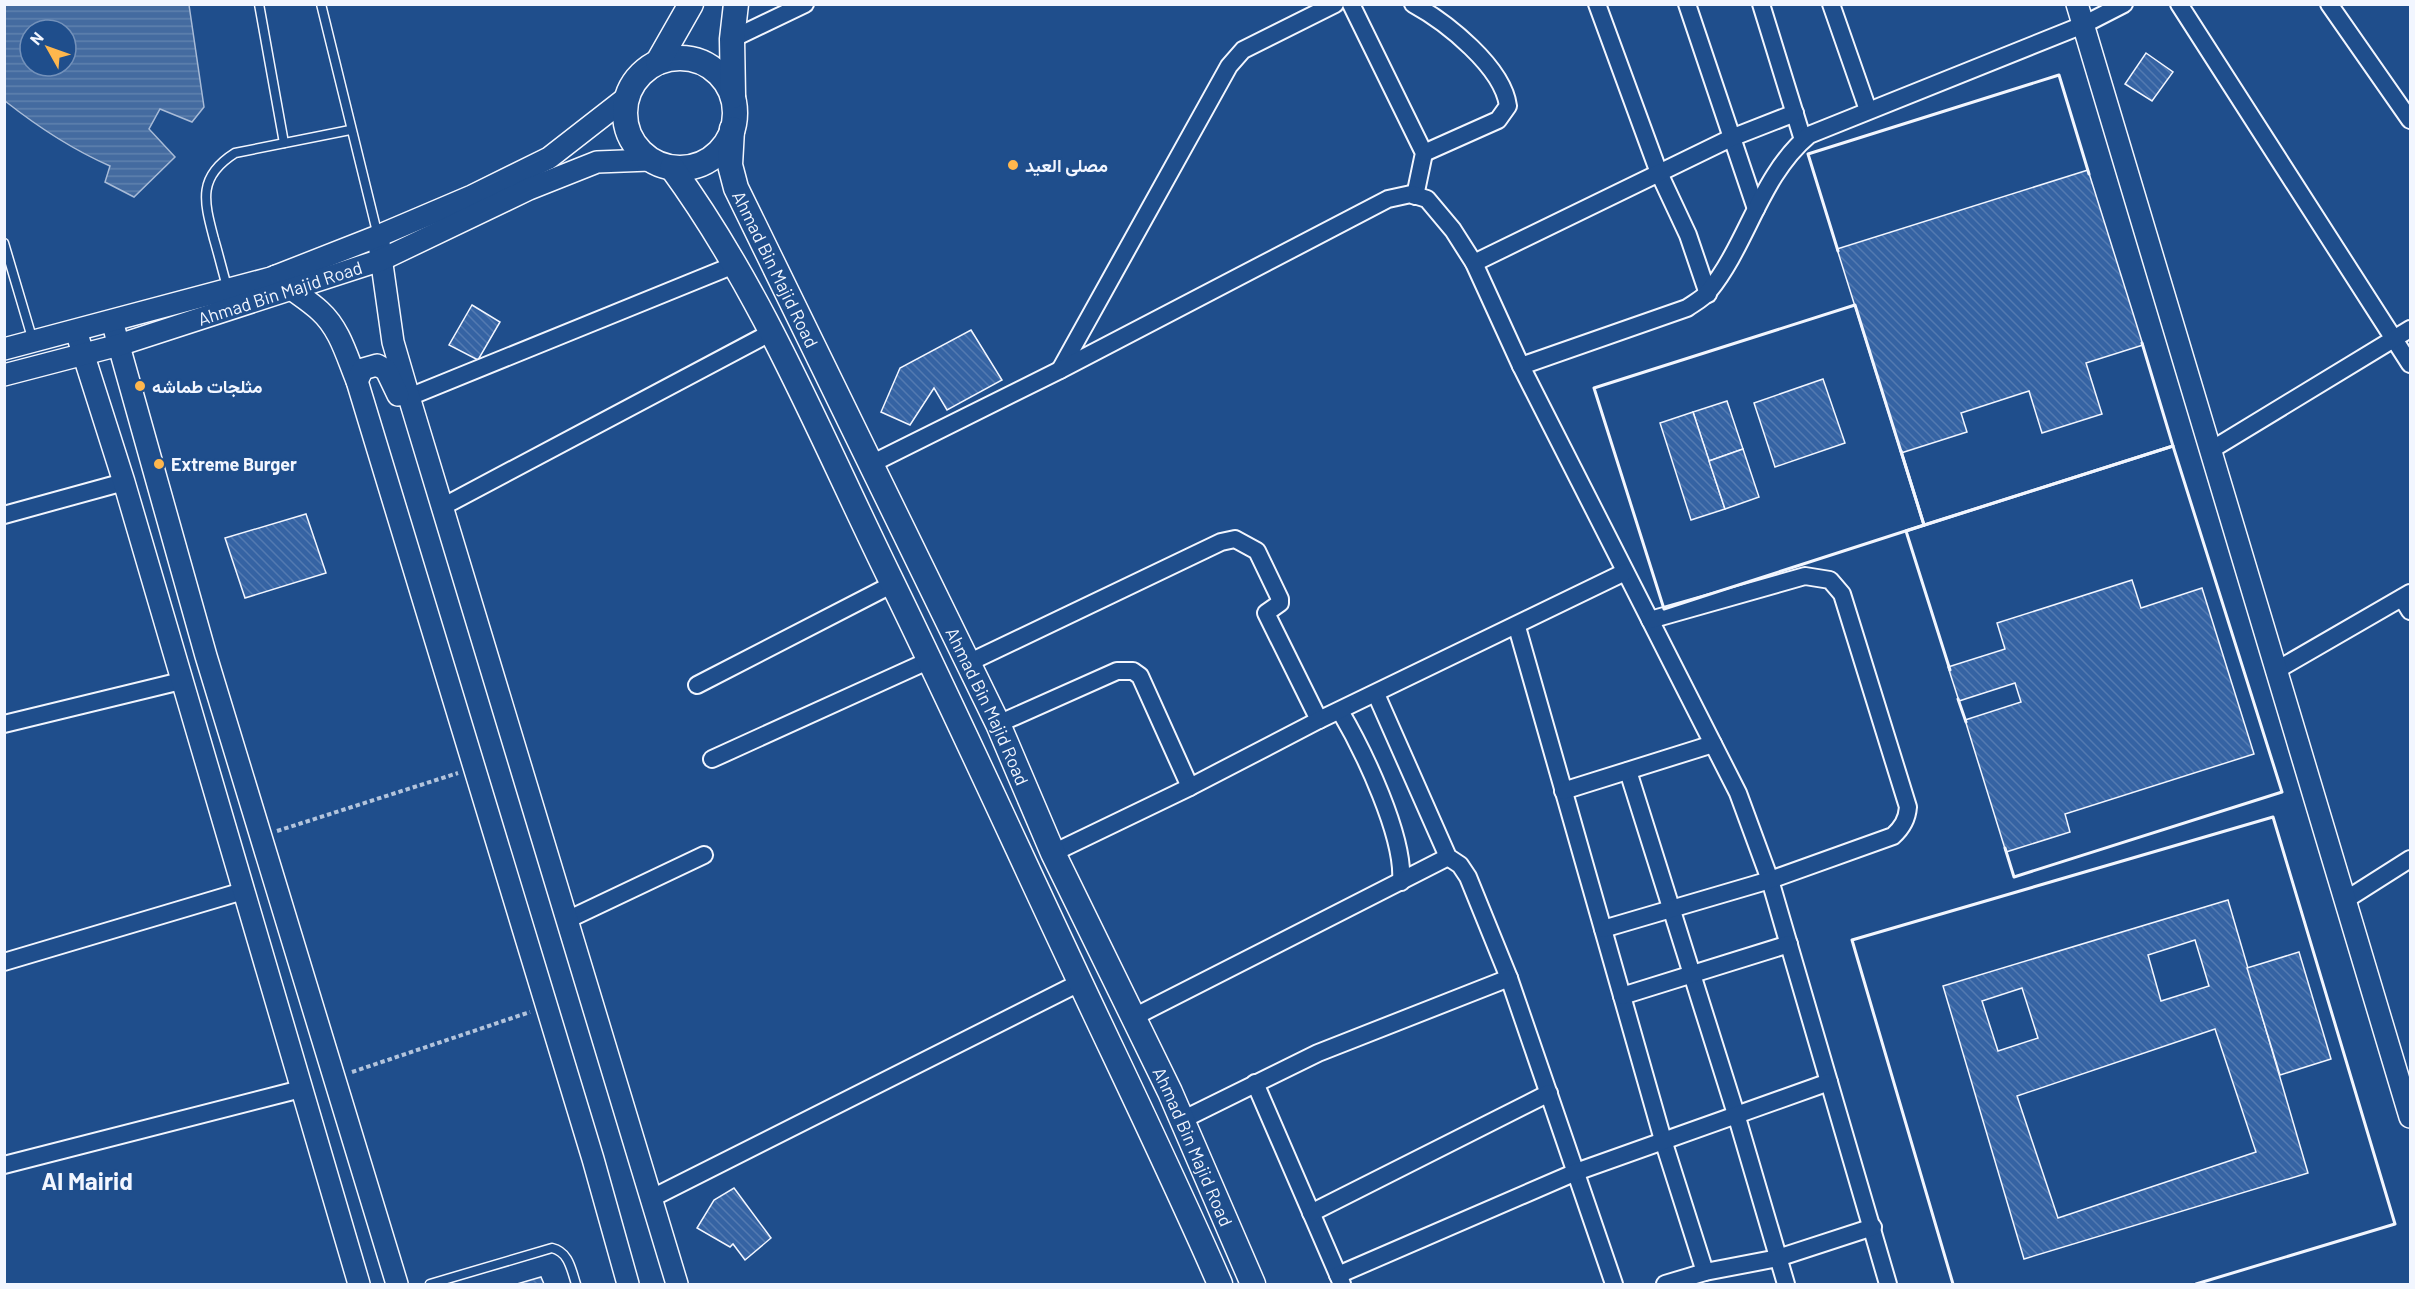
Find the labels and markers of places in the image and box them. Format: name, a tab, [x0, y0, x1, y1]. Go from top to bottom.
place label: مصلى العيد	[1025, 154, 1108, 177]
marker: مصلى العيد	[1006, 158, 1020, 172]
place label: مثلجات طماشه	[152, 375, 263, 398]
marker: مثلجات طماشه	[133, 379, 147, 393]
place label: Extreme Burger	[171, 453, 297, 475]
marker: Extreme Burger	[152, 457, 166, 471]

